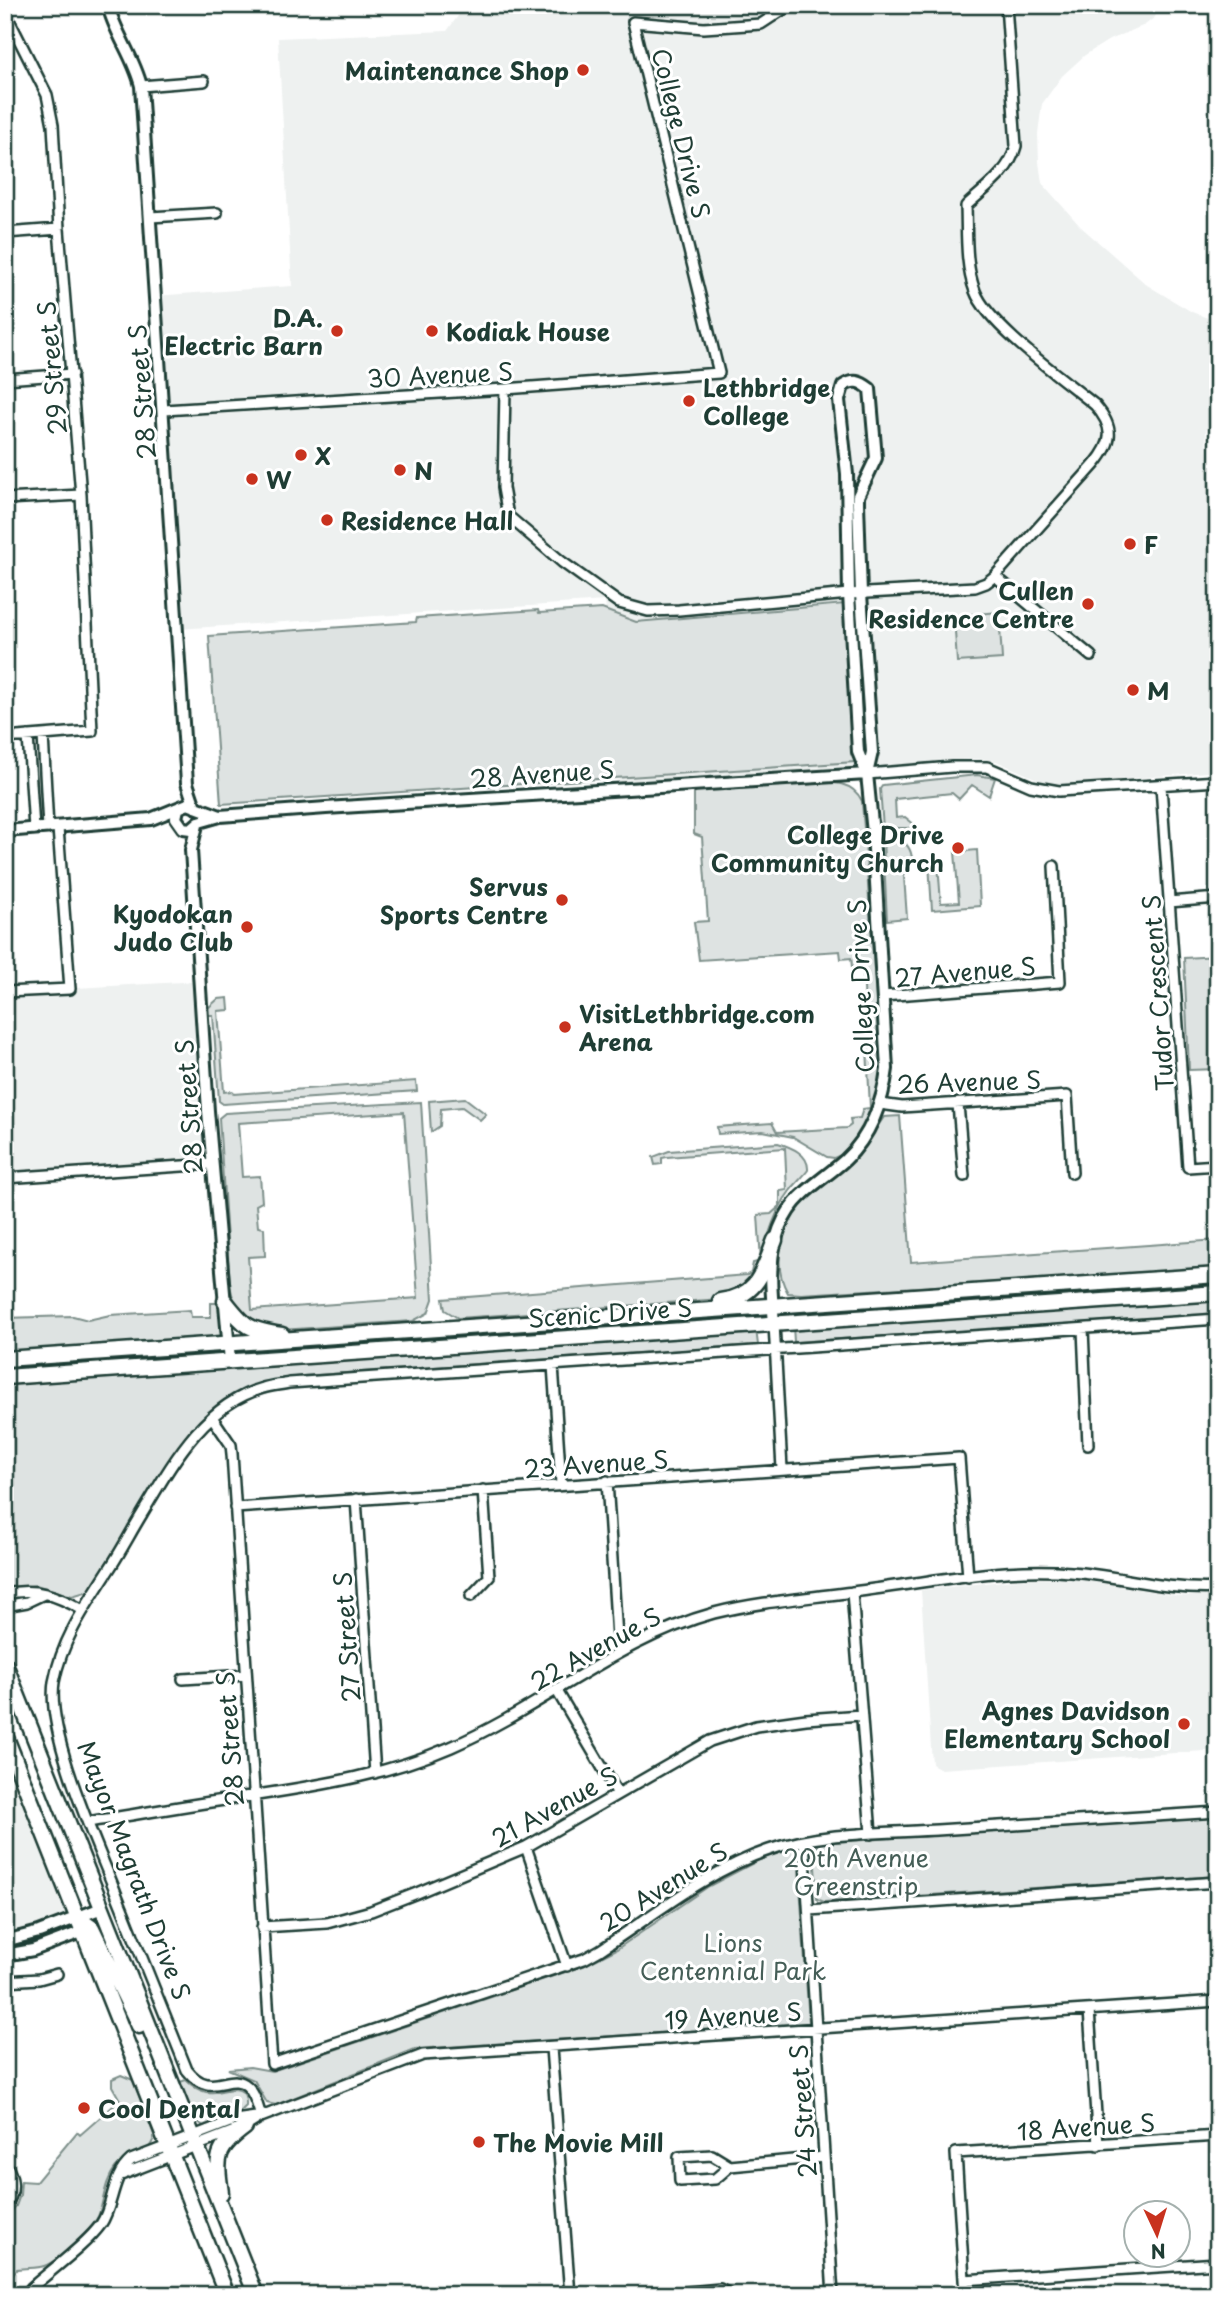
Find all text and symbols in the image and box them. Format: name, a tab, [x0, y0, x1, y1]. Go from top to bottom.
street label: College Drive S	[643, 44, 721, 222]
place label: Maintenance Shop	[345, 52, 569, 88]
marker: Maintenance Shop	[575, 62, 591, 78]
place label: D.A. Electric Barn	[164, 299, 323, 363]
street label: 29 Street S	[27, 300, 75, 436]
place label: Kodiak House	[446, 313, 610, 349]
street label: 28 Street S	[118, 323, 164, 461]
marker: D.A. Electric Barn	[329, 323, 345, 339]
marker: Kodiak House	[424, 323, 440, 339]
street label: 30 Avenue S	[366, 352, 514, 396]
place label: Lethbridge College	[703, 369, 830, 433]
marker: Lethbridge College	[681, 393, 697, 409]
place label: X	[314, 437, 332, 473]
marker: X	[293, 447, 309, 463]
place label: N	[414, 452, 433, 488]
place label: W	[266, 461, 292, 497]
marker: N	[392, 462, 408, 478]
marker: W	[244, 471, 260, 487]
place label: Residence Hall	[341, 502, 513, 538]
marker: Residence Hall	[319, 512, 335, 528]
place label: F	[1144, 526, 1158, 562]
marker: F	[1122, 536, 1138, 552]
place label: Cullen Residence Centre	[868, 572, 1074, 636]
marker: Cullen Residence Centre	[1080, 596, 1096, 612]
place label: M	[1147, 672, 1170, 708]
marker: M	[1125, 682, 1141, 698]
street label: 28 Avenue S	[468, 750, 616, 796]
place label: College Drive Community Church	[711, 816, 944, 880]
marker: College Drive Community Church	[950, 840, 966, 856]
place label: Servus Sports Centre	[380, 868, 548, 932]
marker: Servus Sports Centre	[554, 892, 570, 908]
street label: Tudor Crescent S	[1132, 894, 1182, 1092]
place label: Kyodokan Judo Club	[113, 895, 233, 959]
street label: College Drive S	[837, 898, 883, 1074]
marker: Kyodokan Judo Club	[239, 919, 255, 935]
street label: 27 Avenue S	[893, 947, 1037, 995]
place label: VisitLethbridge.com Arena	[578, 995, 815, 1059]
marker: VisitLethbridge.com Arena	[557, 1019, 573, 1035]
street label: 28 Street S	[165, 1038, 211, 1176]
street label: 26 Avenue S	[896, 1060, 1042, 1102]
street label: Scenic Drive S	[527, 1288, 693, 1336]
street label: 23 Avenue S	[522, 1440, 670, 1486]
street label: 27 Street S	[323, 1571, 369, 1703]
street label: 22 Avenue S	[523, 1597, 667, 1699]
street label: 28 Street S	[206, 1670, 252, 1808]
place label: Agnes Davidson Elementary School	[944, 1692, 1170, 1756]
marker: Agnes Davidson Elementary School	[1176, 1716, 1192, 1732]
street label: Mayor Magrath Drive S	[69, 1735, 201, 2005]
street label: 21 Avenue S	[485, 1757, 623, 1855]
street label: 20 Avenue S	[592, 1832, 734, 1940]
park label: 20th Avenue Greenstrip	[783, 1839, 929, 1903]
park label: Lions Centennial Park	[640, 1924, 826, 1988]
street label: 19 Avenue S	[663, 1992, 803, 2038]
street label: 24 Street S	[779, 2043, 825, 2179]
place label: Cool Dental	[98, 2090, 240, 2126]
marker: Cool Dental	[76, 2100, 92, 2116]
street label: 18 Avenue S	[1016, 2103, 1156, 2149]
place label: The Movie Mill	[493, 2124, 663, 2160]
marker: The Movie Mill	[471, 2134, 487, 2150]
north arrow	[1122, 2198, 1192, 2268]
text: N	[1150, 2237, 1167, 2266]

